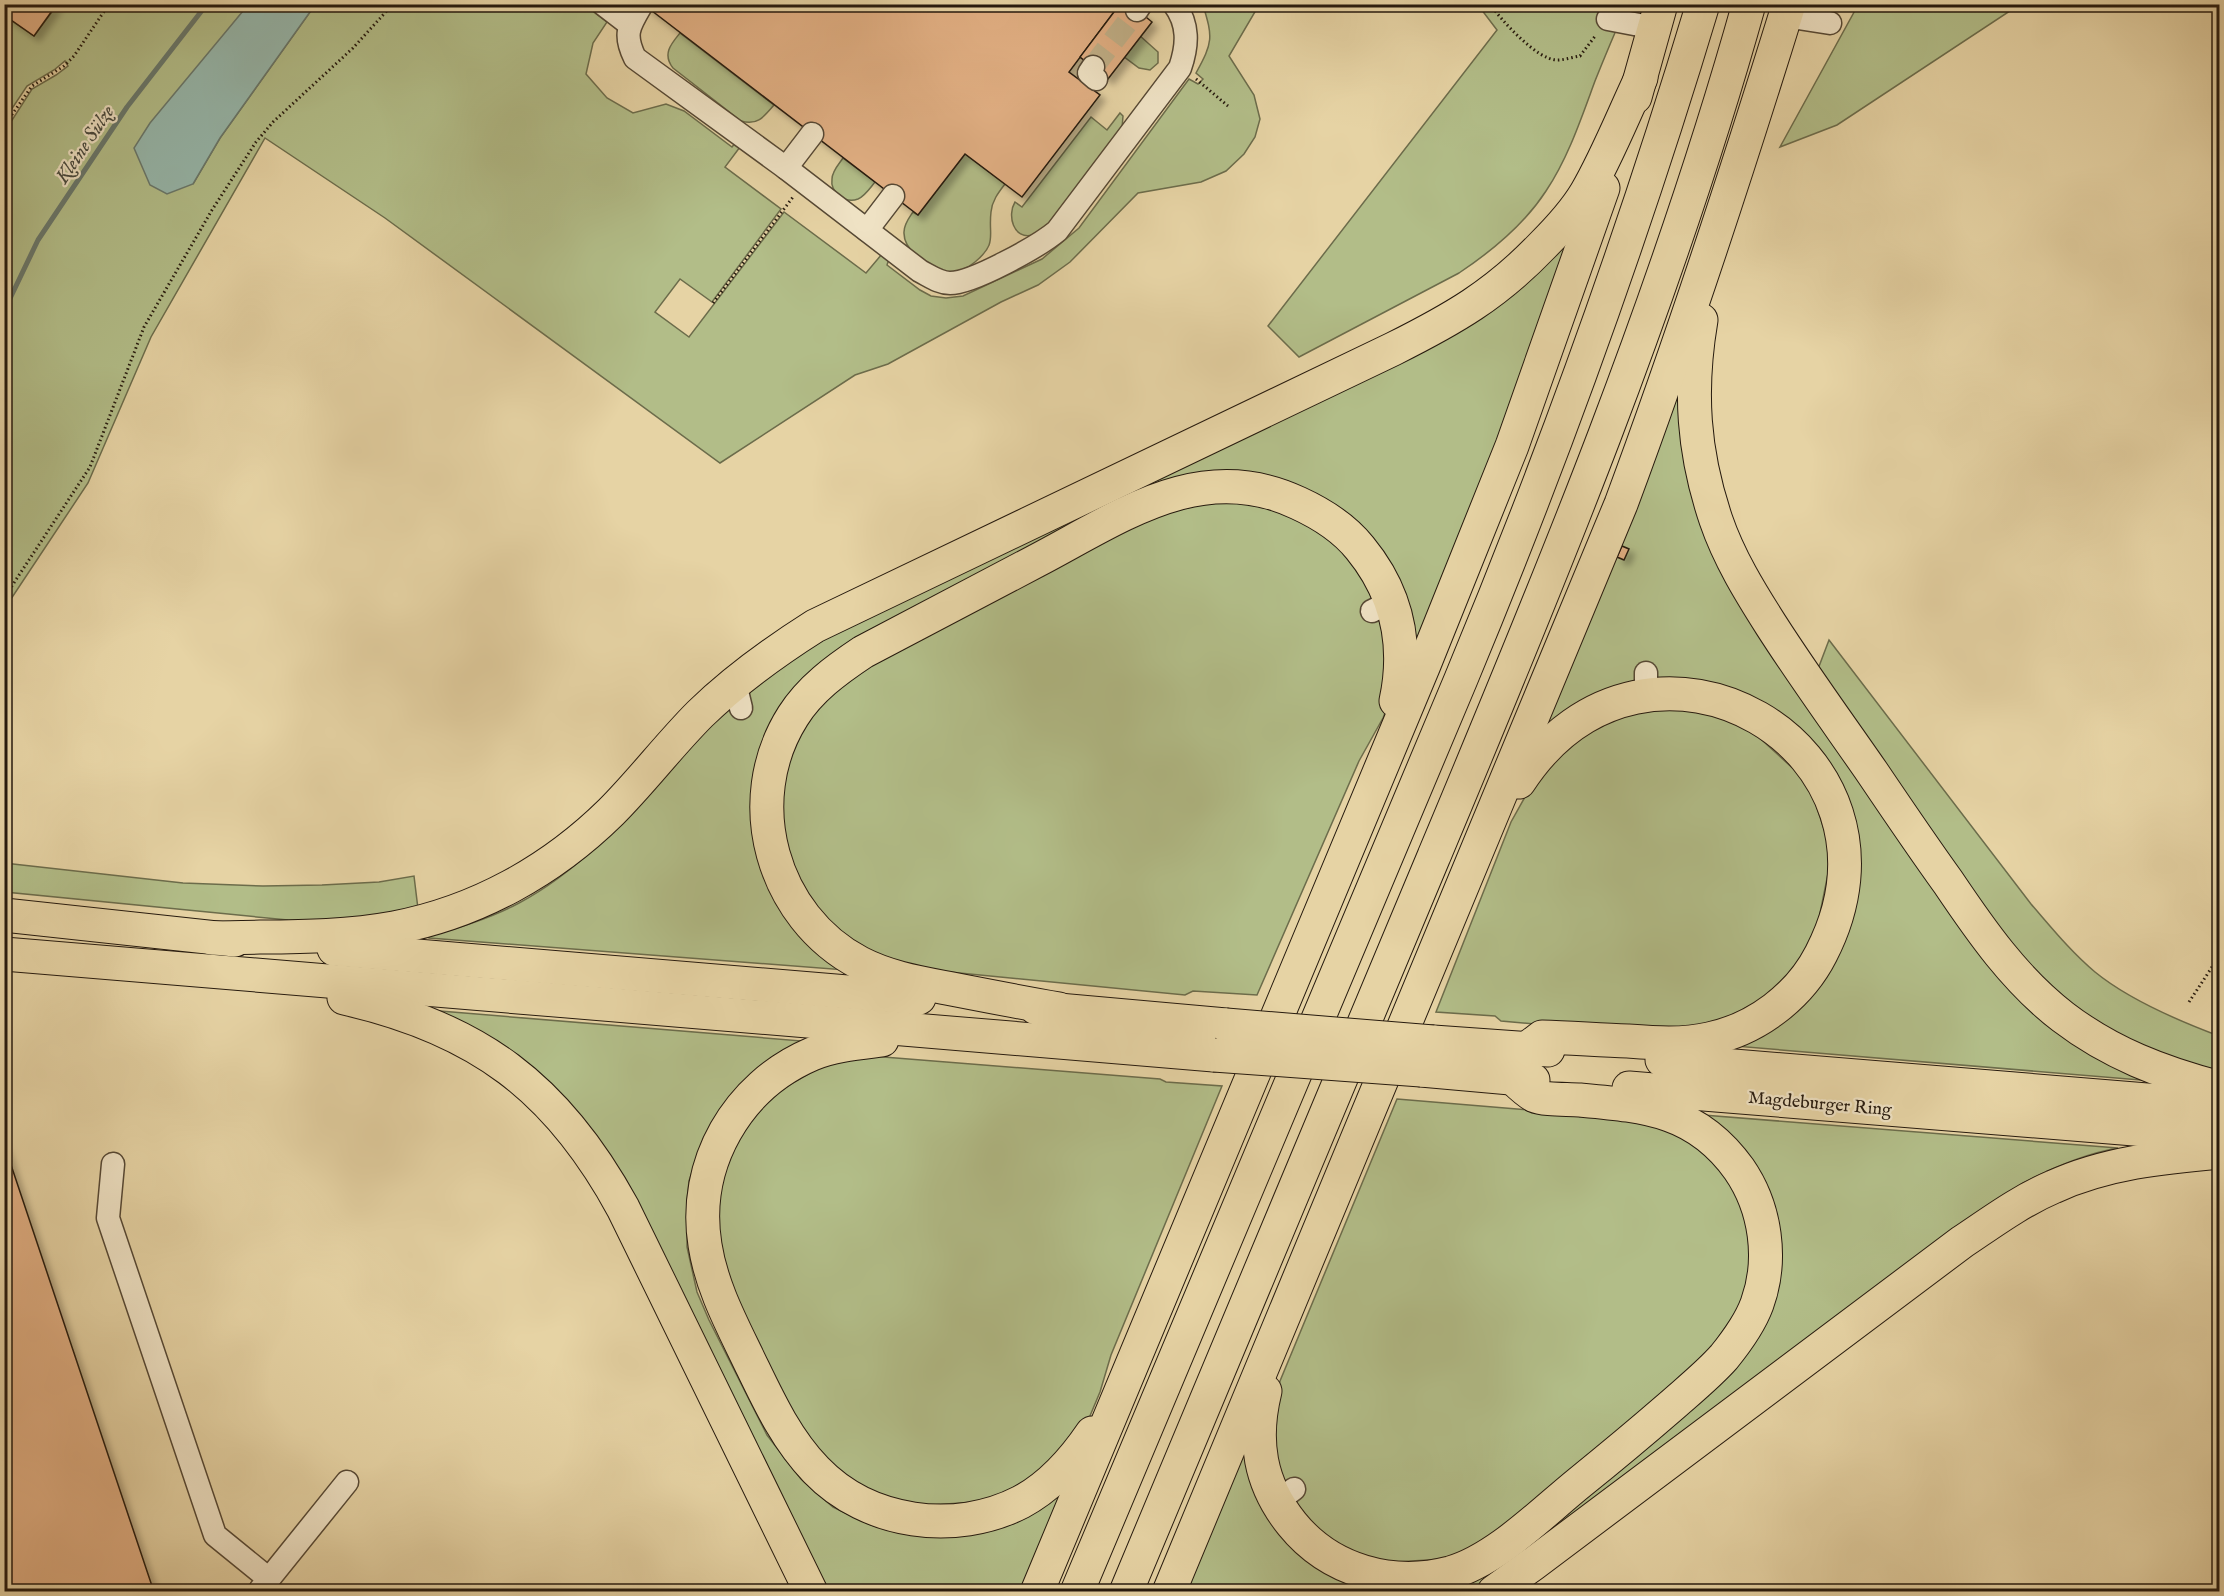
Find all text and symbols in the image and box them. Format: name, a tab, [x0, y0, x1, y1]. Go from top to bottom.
water label: Kleine Sülze	[49, 101, 121, 190]
street label: Magdeburger Ring	[1747, 1087, 1893, 1122]

